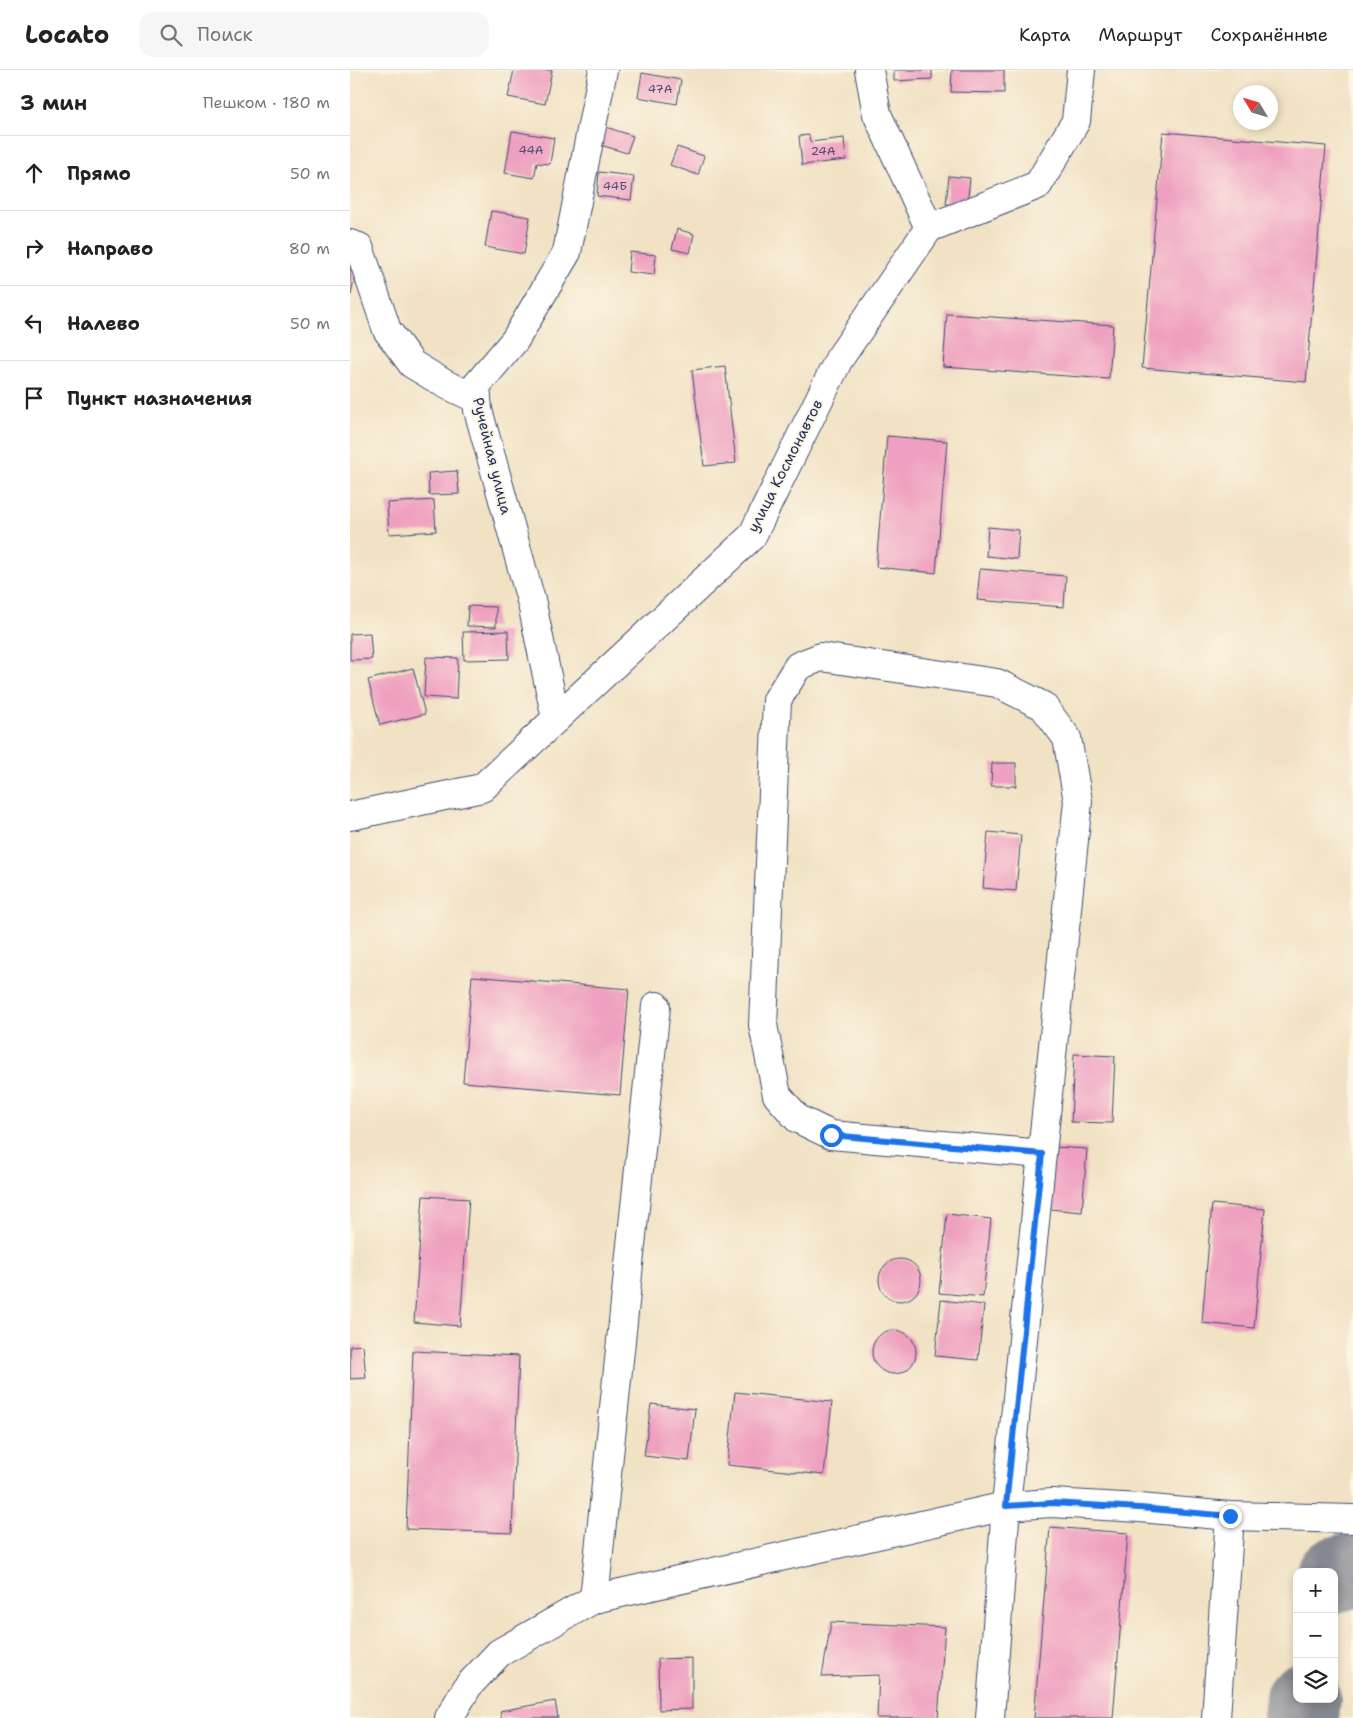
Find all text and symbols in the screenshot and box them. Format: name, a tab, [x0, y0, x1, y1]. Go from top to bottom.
search box	[139, 12, 489, 57]
text: Locato	[25, 19, 109, 51]
icon: search	[157, 21, 185, 49]
text: Поиск	[197, 22, 253, 47]
text: Карта	[1019, 23, 1070, 47]
text: Маршрут	[1098, 23, 1182, 47]
text: Сохранённые	[1210, 23, 1328, 47]
house number: 47А	[648, 81, 673, 97]
north arrow	[1233, 85, 1278, 130]
text: 3 мин	[20, 89, 87, 117]
text: Пешком · 180 m	[203, 92, 330, 113]
house number: 44А	[518, 142, 544, 158]
house number: 24А	[811, 143, 836, 159]
icon: ahead	[20, 159, 48, 187]
text: Прямо	[67, 161, 131, 186]
text: 50 m	[290, 163, 330, 184]
house number: 44Б	[603, 178, 627, 194]
icon: right	[20, 234, 48, 262]
text: Направо	[67, 236, 153, 261]
text: 80 m	[289, 238, 330, 259]
icon: left	[20, 309, 48, 337]
text: Налево	[67, 311, 140, 336]
text: 50 m	[290, 313, 330, 334]
icon: arrive	[20, 384, 48, 412]
text: Пункт назначения	[67, 386, 252, 411]
street label: Ручейная улица	[468, 395, 516, 517]
street label: улица Космонавтов	[743, 396, 827, 536]
route start	[820, 1124, 843, 1147]
route end	[1219, 1505, 1242, 1528]
map controls	[1293, 1568, 1338, 1703]
button: +	[1293, 1568, 1338, 1613]
button: −	[1293, 1613, 1338, 1658]
button: layers	[1293, 1658, 1338, 1703]

